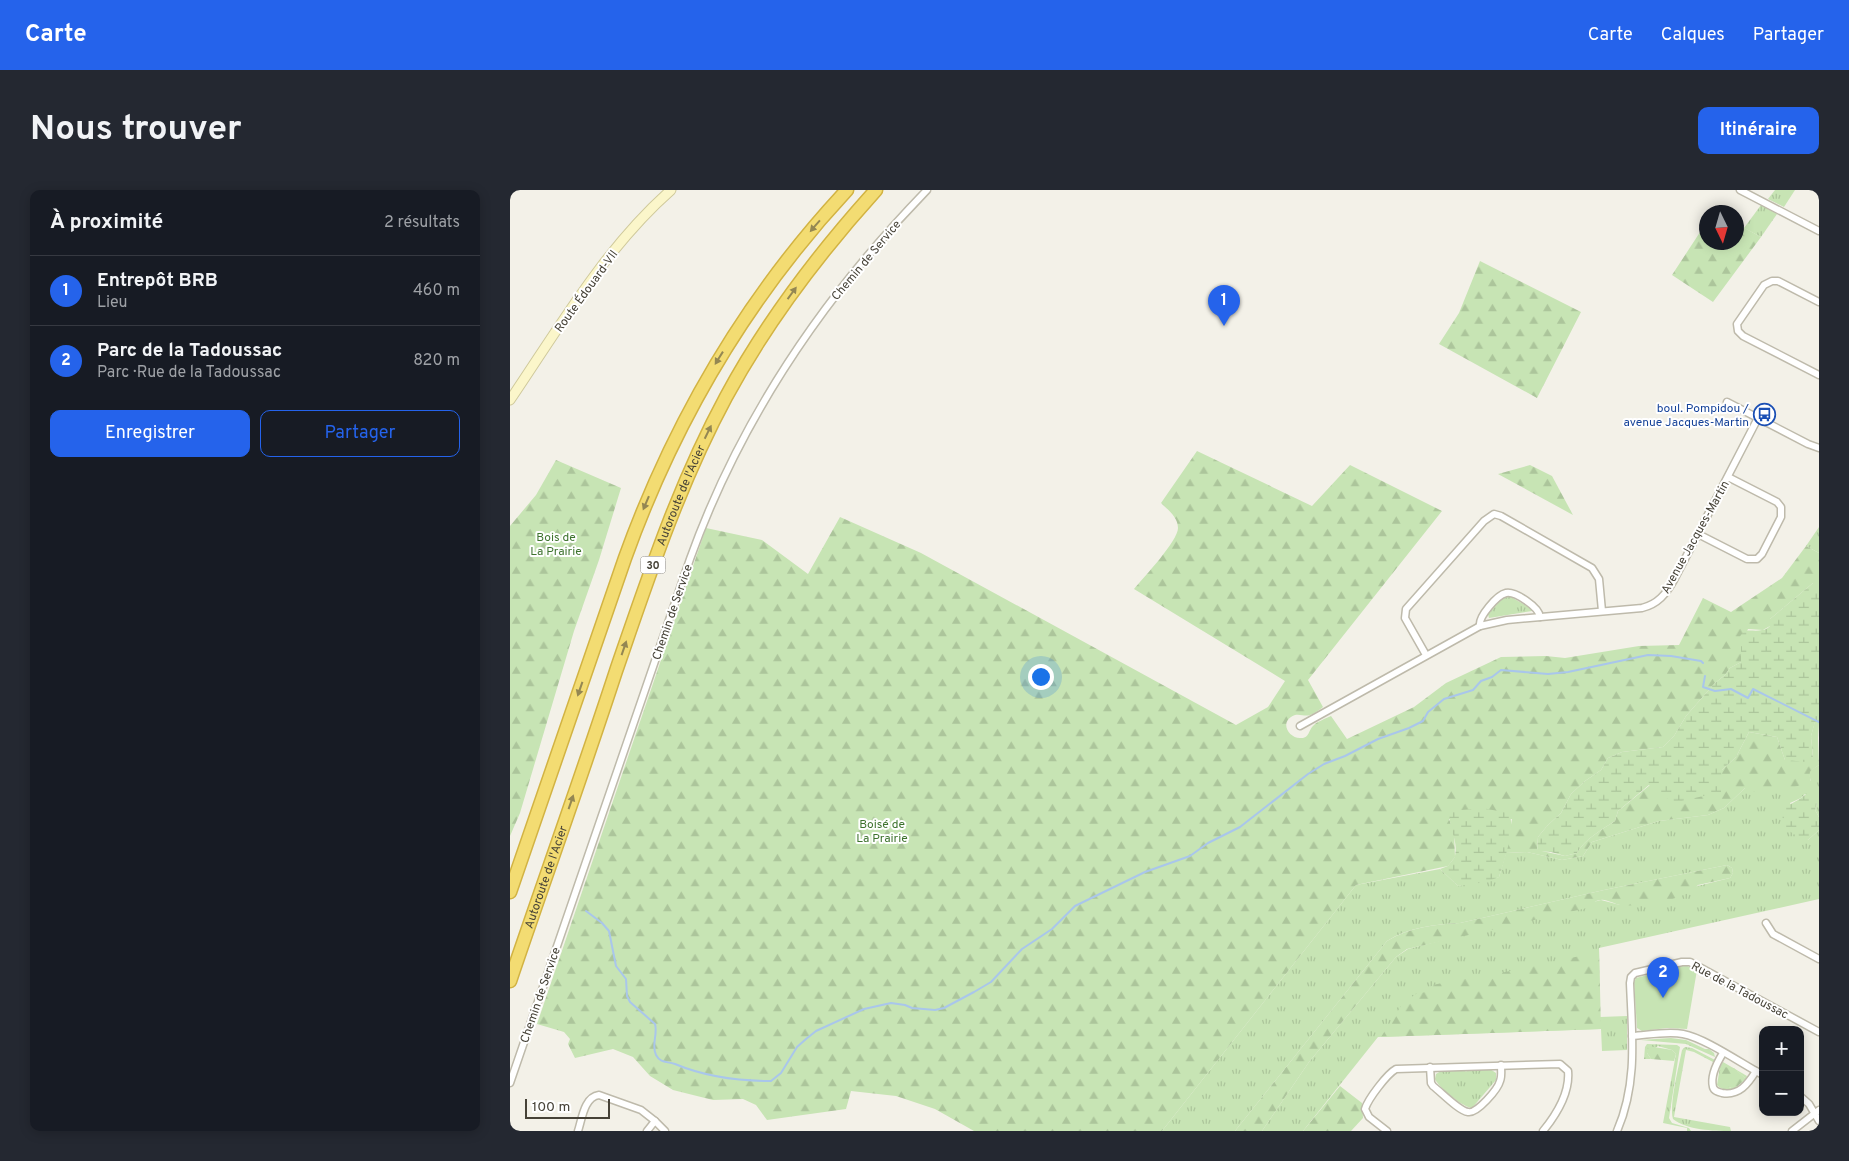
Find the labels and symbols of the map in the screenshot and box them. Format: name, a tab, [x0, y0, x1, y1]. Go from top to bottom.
north arrow	[1699, 205, 1744, 250]
street label: Chemin de Service	[828, 217, 905, 304]
one-way arrow	[809, 220, 820, 233]
street label: Route Édouard-VII	[551, 247, 622, 336]
pin: 1	[1208, 285, 1240, 326]
one-way arrow	[787, 286, 797, 300]
one-way arrow	[715, 351, 724, 364]
place label: boul. Pompidou / avenue Jacques-Martin	[1623, 401, 1749, 431]
bus stop icon: boul. Pompidou / avenue Jacques-Martin	[1753, 403, 1777, 427]
one-way arrow	[704, 425, 712, 439]
street label: Autoroute de l'Acier	[654, 442, 710, 548]
street label: Avenue Jacques-Martin	[1658, 478, 1734, 597]
one-way arrow	[642, 495, 649, 510]
park label: Bois de La Prairie	[530, 530, 582, 560]
road number: 30	[640, 556, 666, 574]
street label: Chemin de Service	[649, 562, 697, 662]
one-way arrow	[621, 641, 628, 656]
your location	[1028, 664, 1054, 690]
one-way arrow	[576, 681, 583, 696]
one-way arrow	[567, 794, 575, 809]
park label: Boisé de La Prairie	[856, 817, 908, 847]
street label: Autoroute de l'Acier	[522, 824, 572, 931]
street label: Chemin de Service	[517, 945, 565, 1045]
pin: 2	[1647, 957, 1679, 998]
street label: Rue de la Tadoussac	[1688, 958, 1791, 1023]
scale bar	[525, 1096, 610, 1119]

